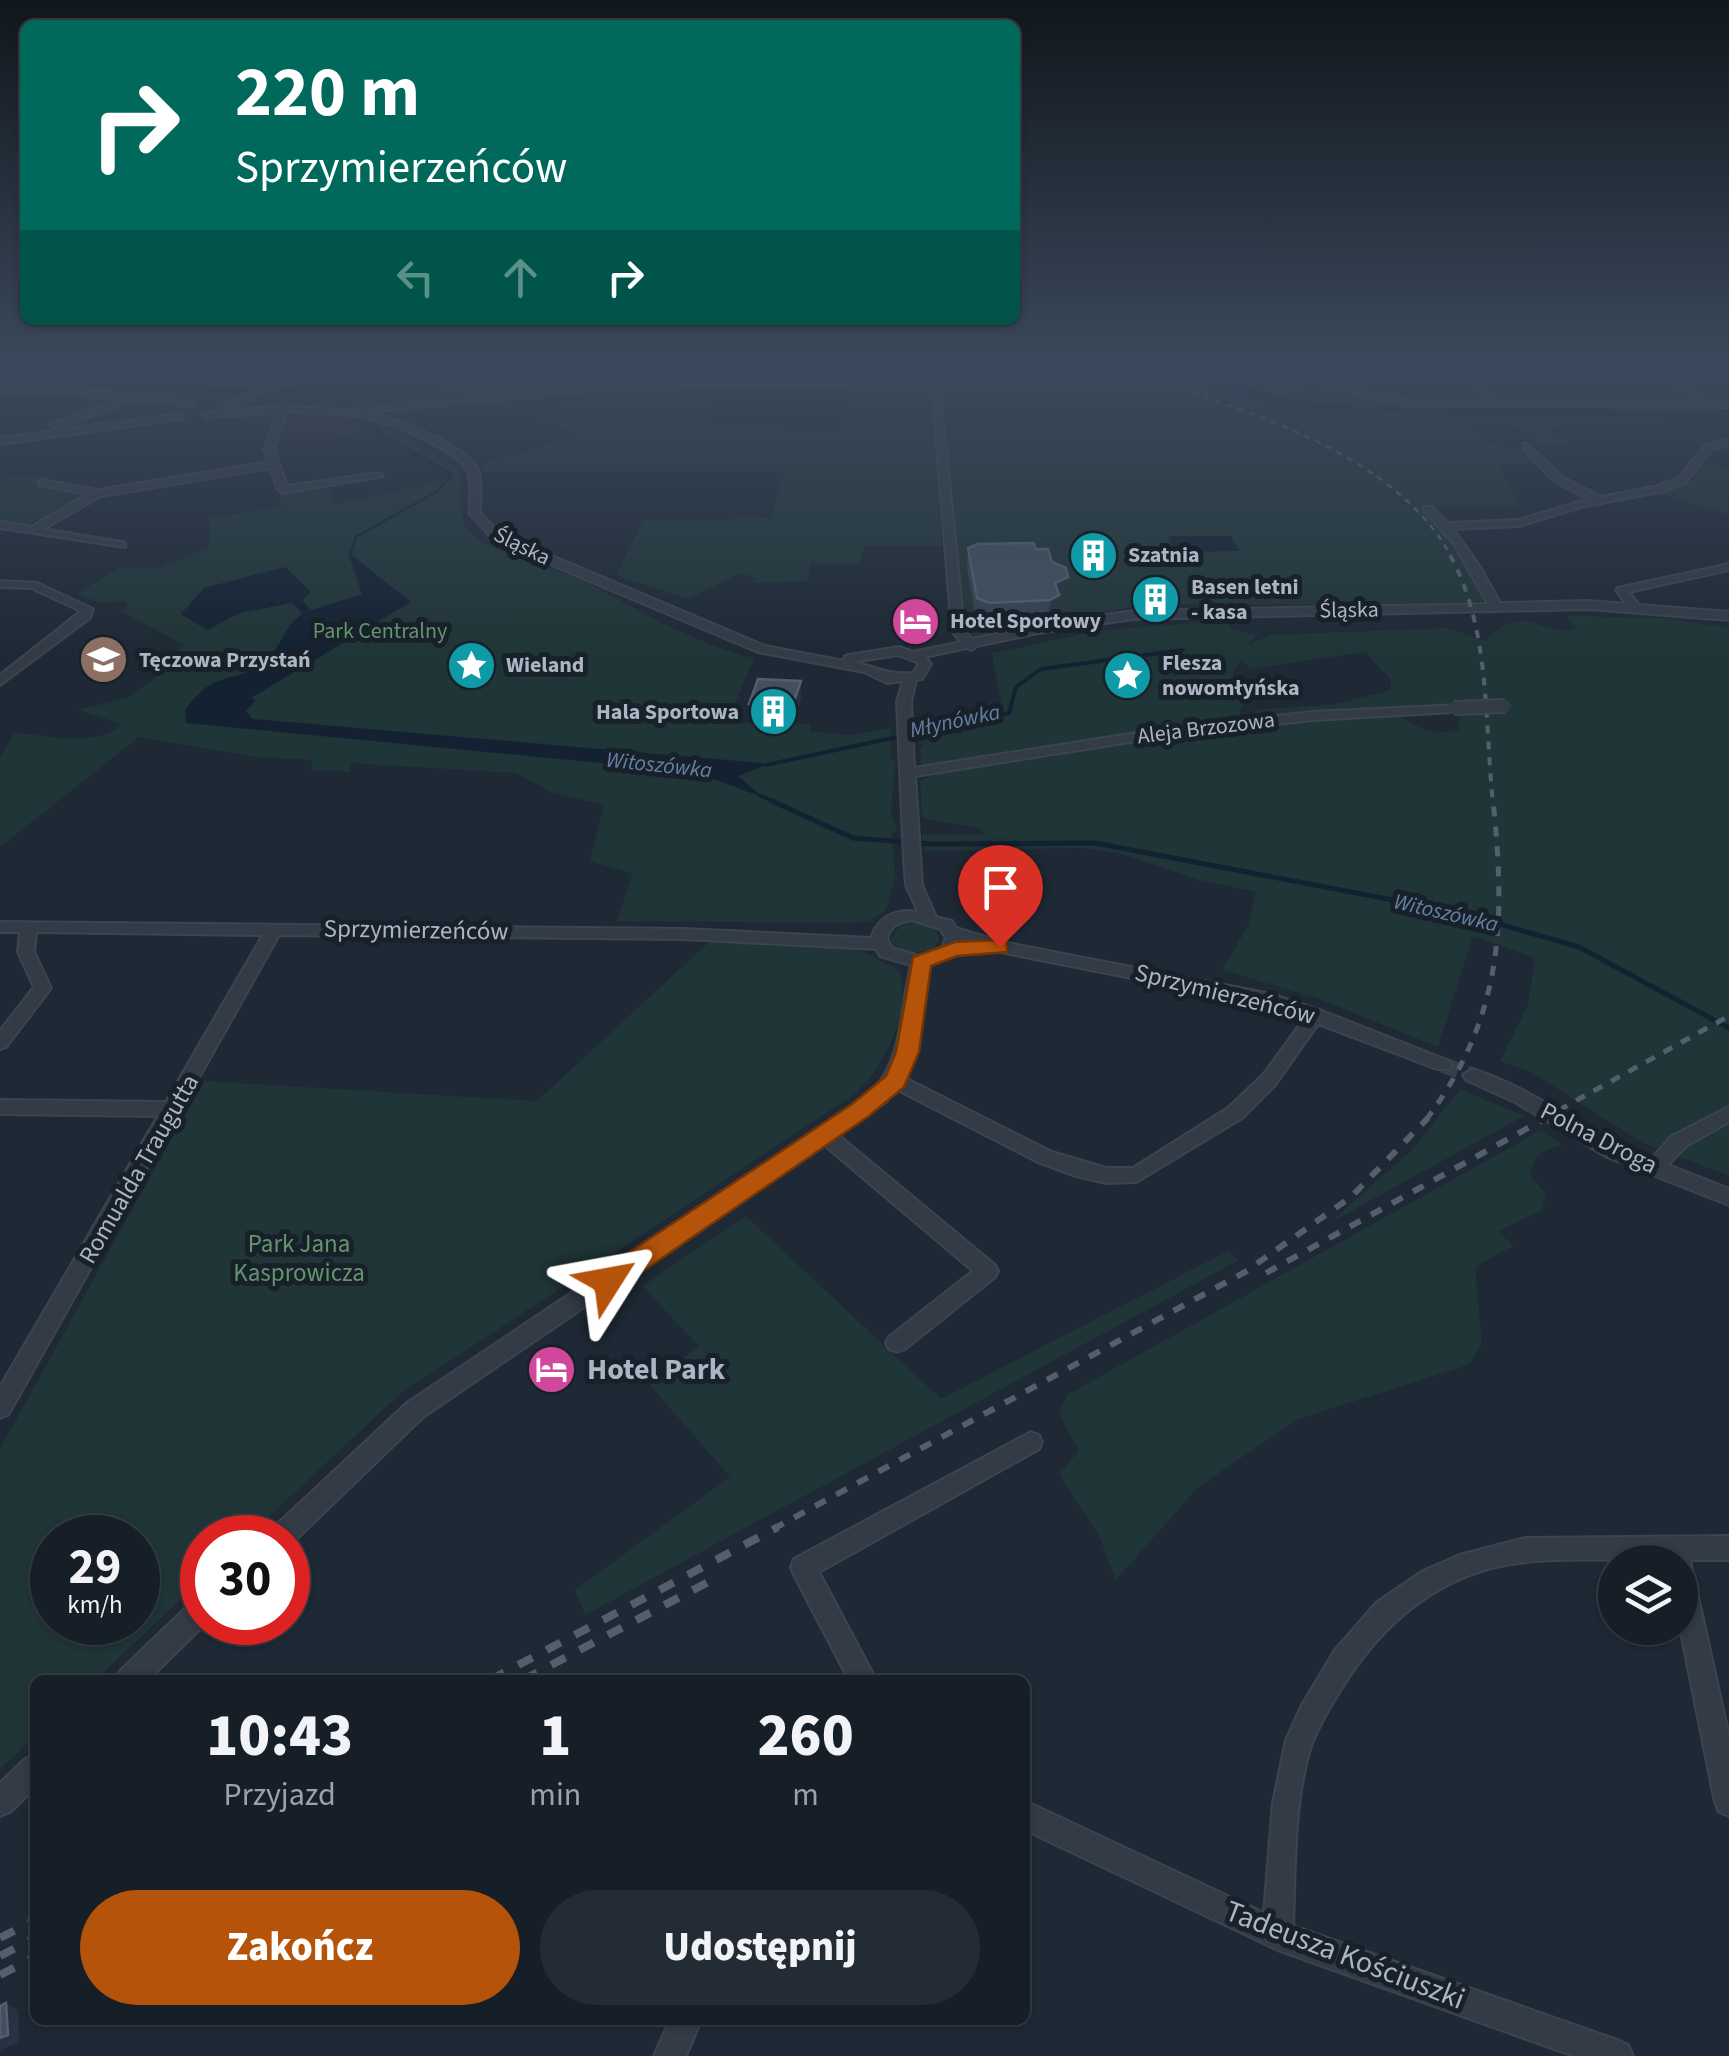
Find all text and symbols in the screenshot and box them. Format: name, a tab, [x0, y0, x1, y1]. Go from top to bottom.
text: 220 m	[235, 43, 420, 143]
icon: right	[70, 60, 200, 190]
text: Sprzymierzeńców	[235, 136, 567, 200]
icon: left	[388, 250, 443, 305]
icon: ahead	[493, 250, 548, 305]
icon: right	[598, 250, 653, 305]
street label: Śląska	[488, 519, 556, 573]
building icon: Szatnia	[1067, 529, 1119, 581]
place label: Szatnia	[1128, 539, 1200, 571]
place label: Basen letni - kasa	[1191, 571, 1299, 628]
building icon: Basen letni - kasa	[1130, 574, 1182, 626]
street label: Śląska	[1319, 593, 1379, 627]
hotel icon: Hotel Sportowy	[889, 595, 941, 647]
place label: Hotel Sportowy	[950, 605, 1101, 637]
park label: Park Centralny	[313, 615, 448, 647]
school or university icon: Tęczowa Przystań	[78, 634, 130, 686]
place icon: Wieland	[445, 639, 497, 691]
place label: Tęczowa Przystań	[139, 644, 311, 676]
place label: Flesza nowomłyńska	[1162, 647, 1300, 704]
place label: Wieland	[506, 649, 584, 681]
place icon: Flesza nowomłyńska	[1101, 650, 1153, 702]
building icon: Hala Sportowa	[748, 686, 800, 738]
place label: Hala Sportowa	[596, 696, 739, 728]
water label: Młynówka	[907, 696, 1003, 746]
street label: Aleja Brzozowa	[1135, 704, 1277, 752]
water label: Witoszówka	[604, 744, 714, 786]
pin	[958, 845, 1043, 948]
icon: arrive	[973, 860, 1028, 915]
water label: Witoszówka	[1391, 885, 1502, 941]
street label: Sprzymierzeńców	[323, 910, 509, 950]
street label: Sprzymierzeńców	[1131, 954, 1319, 1034]
street label: Romualda Traugutta	[70, 1068, 208, 1270]
street label: Polna Droga	[1534, 1093, 1664, 1183]
park label: Park Jana Kasprowicza	[233, 1226, 365, 1291]
position arrow	[556, 1229, 660, 1333]
hotel icon: Hotel Park	[526, 1343, 578, 1395]
place label: Hotel Park	[587, 1348, 726, 1391]
speed limit sign: 30	[180, 1515, 310, 1645]
text: 29	[69, 1532, 121, 1603]
map controls	[1598, 1545, 1698, 1645]
button: layers	[1598, 1545, 1698, 1645]
text: km/h	[67, 1587, 123, 1623]
text: 10:43	[206, 1694, 353, 1779]
text: 1	[539, 1694, 571, 1779]
text: 260	[758, 1694, 854, 1779]
text: Przyjazd	[224, 1772, 336, 1818]
text: min	[529, 1772, 581, 1818]
text: m	[792, 1772, 819, 1818]
button: Zakończ	[80, 1890, 520, 2005]
button: Udostępnij	[540, 1890, 980, 2005]
street label: Tadeusza Kościuszki	[1219, 1890, 1471, 2020]

